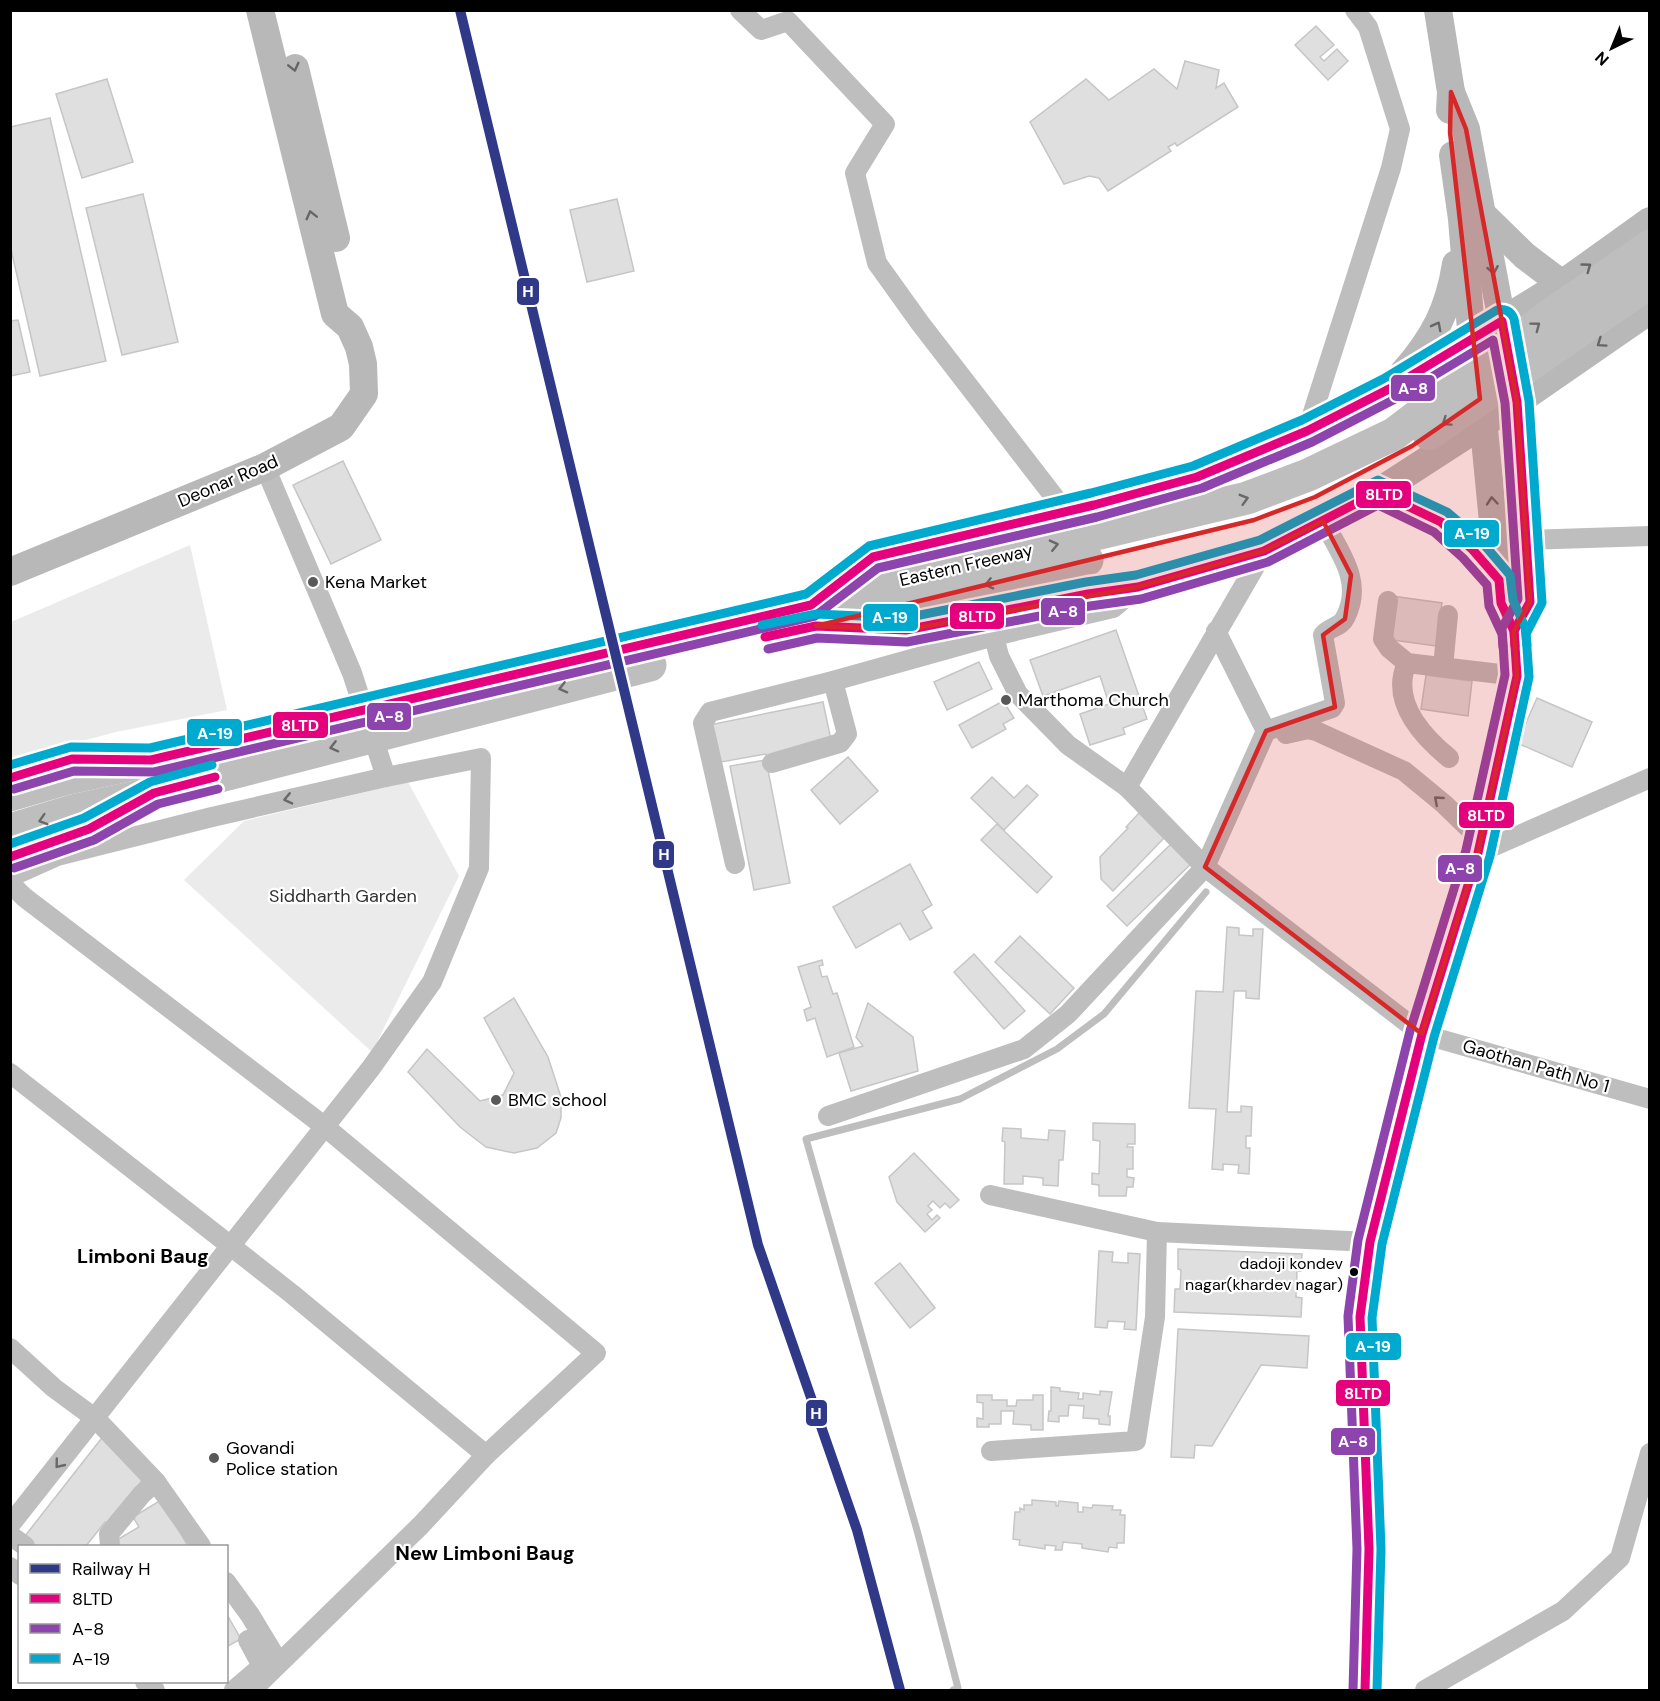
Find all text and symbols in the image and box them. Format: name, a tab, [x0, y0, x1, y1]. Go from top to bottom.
north arrow	[1582, 18, 1642, 78]
text: N	[1591, 47, 1614, 70]
one-way arrow	[287, 62, 300, 72]
one-way arrow	[305, 210, 318, 220]
one-way arrow	[1580, 263, 1591, 274]
one-way arrow	[1486, 265, 1499, 275]
line badge: H	[516, 277, 540, 306]
text: H	[522, 281, 534, 302]
one-way arrow	[1430, 322, 1441, 332]
one-way arrow	[1529, 323, 1540, 334]
one-way arrow	[1597, 336, 1608, 347]
line badge: A-8	[1390, 374, 1436, 402]
text: A-8	[1398, 378, 1428, 399]
one-way arrow	[1441, 415, 1452, 426]
street label: Deonar Road	[174, 449, 282, 513]
line badge: 8LTD	[1355, 480, 1412, 509]
text: 8LTD	[1365, 484, 1403, 505]
one-way arrow	[1238, 494, 1249, 506]
one-way arrow	[1486, 497, 1499, 506]
line badge: A-19	[1443, 519, 1500, 548]
text: A-19	[1454, 523, 1490, 544]
street label: Eastern Freeway	[897, 538, 1035, 592]
one-way arrow	[1049, 539, 1059, 552]
place label: Kena Market	[325, 570, 427, 594]
marker: Kena Market	[306, 575, 320, 589]
one-way arrow	[984, 577, 994, 590]
line badge: A-8	[1040, 597, 1086, 626]
text: A-8	[1048, 601, 1078, 622]
line badge: 8LTD	[949, 602, 1005, 630]
line badge: A-19	[862, 603, 919, 632]
text: 8LTD	[958, 606, 996, 627]
text: A-19	[872, 607, 908, 628]
one-way arrow	[558, 680, 568, 693]
place label: Marthoma Church	[1018, 688, 1169, 712]
marker: Marthoma Church	[999, 693, 1013, 707]
line badge: A-8	[366, 702, 412, 731]
text: A-8	[374, 706, 404, 727]
line badge: 8LTD	[272, 711, 329, 739]
text: 8LTD	[281, 715, 319, 736]
line badge: A-19	[186, 718, 243, 747]
text: A-19	[197, 723, 233, 744]
one-way arrow	[329, 739, 339, 752]
one-way arrow	[284, 792, 294, 805]
one-way arrow	[1434, 796, 1445, 807]
line badge: 8LTD	[1458, 801, 1515, 829]
text: 8LTD	[1467, 805, 1505, 826]
one-way arrow	[38, 813, 49, 825]
line badge: H	[652, 840, 675, 869]
text: H	[658, 844, 670, 865]
line badge: A-8	[1437, 854, 1483, 883]
text: A-8	[1445, 858, 1475, 879]
park label: Siddharth Garden	[269, 884, 417, 908]
street label: Gaothan Path No 1	[1460, 1034, 1612, 1098]
place label: BMC school	[508, 1088, 607, 1112]
marker: BMC school	[489, 1093, 503, 1107]
district label: Limboni Baug	[77, 1243, 209, 1269]
place label: dadoji kondev nagar(khardev nagar)	[1185, 1253, 1344, 1295]
marker: dadoji kondev nagar(khardev nagar)	[1348, 1266, 1360, 1278]
line badge: A-19	[1345, 1332, 1402, 1361]
text: A-19	[1355, 1336, 1391, 1357]
line badge: 8LTD	[1335, 1379, 1391, 1407]
text: 8LTD	[1344, 1383, 1382, 1404]
line badge: H	[805, 1399, 828, 1427]
text: H	[810, 1403, 822, 1424]
line badge: A-8	[1330, 1427, 1376, 1456]
text: A-8	[1338, 1431, 1368, 1452]
place label: Govandi Police station	[226, 1436, 338, 1481]
marker: Govandi Police station	[207, 1451, 221, 1465]
one-way arrow	[56, 1457, 67, 1468]
district label: New Limboni Baug	[395, 1540, 575, 1566]
legend	[18, 1545, 228, 1683]
text: Railway H	[72, 1557, 151, 1581]
text: 8LTD	[72, 1587, 113, 1611]
text: A-8	[72, 1617, 104, 1641]
text: A-19	[72, 1647, 110, 1671]

